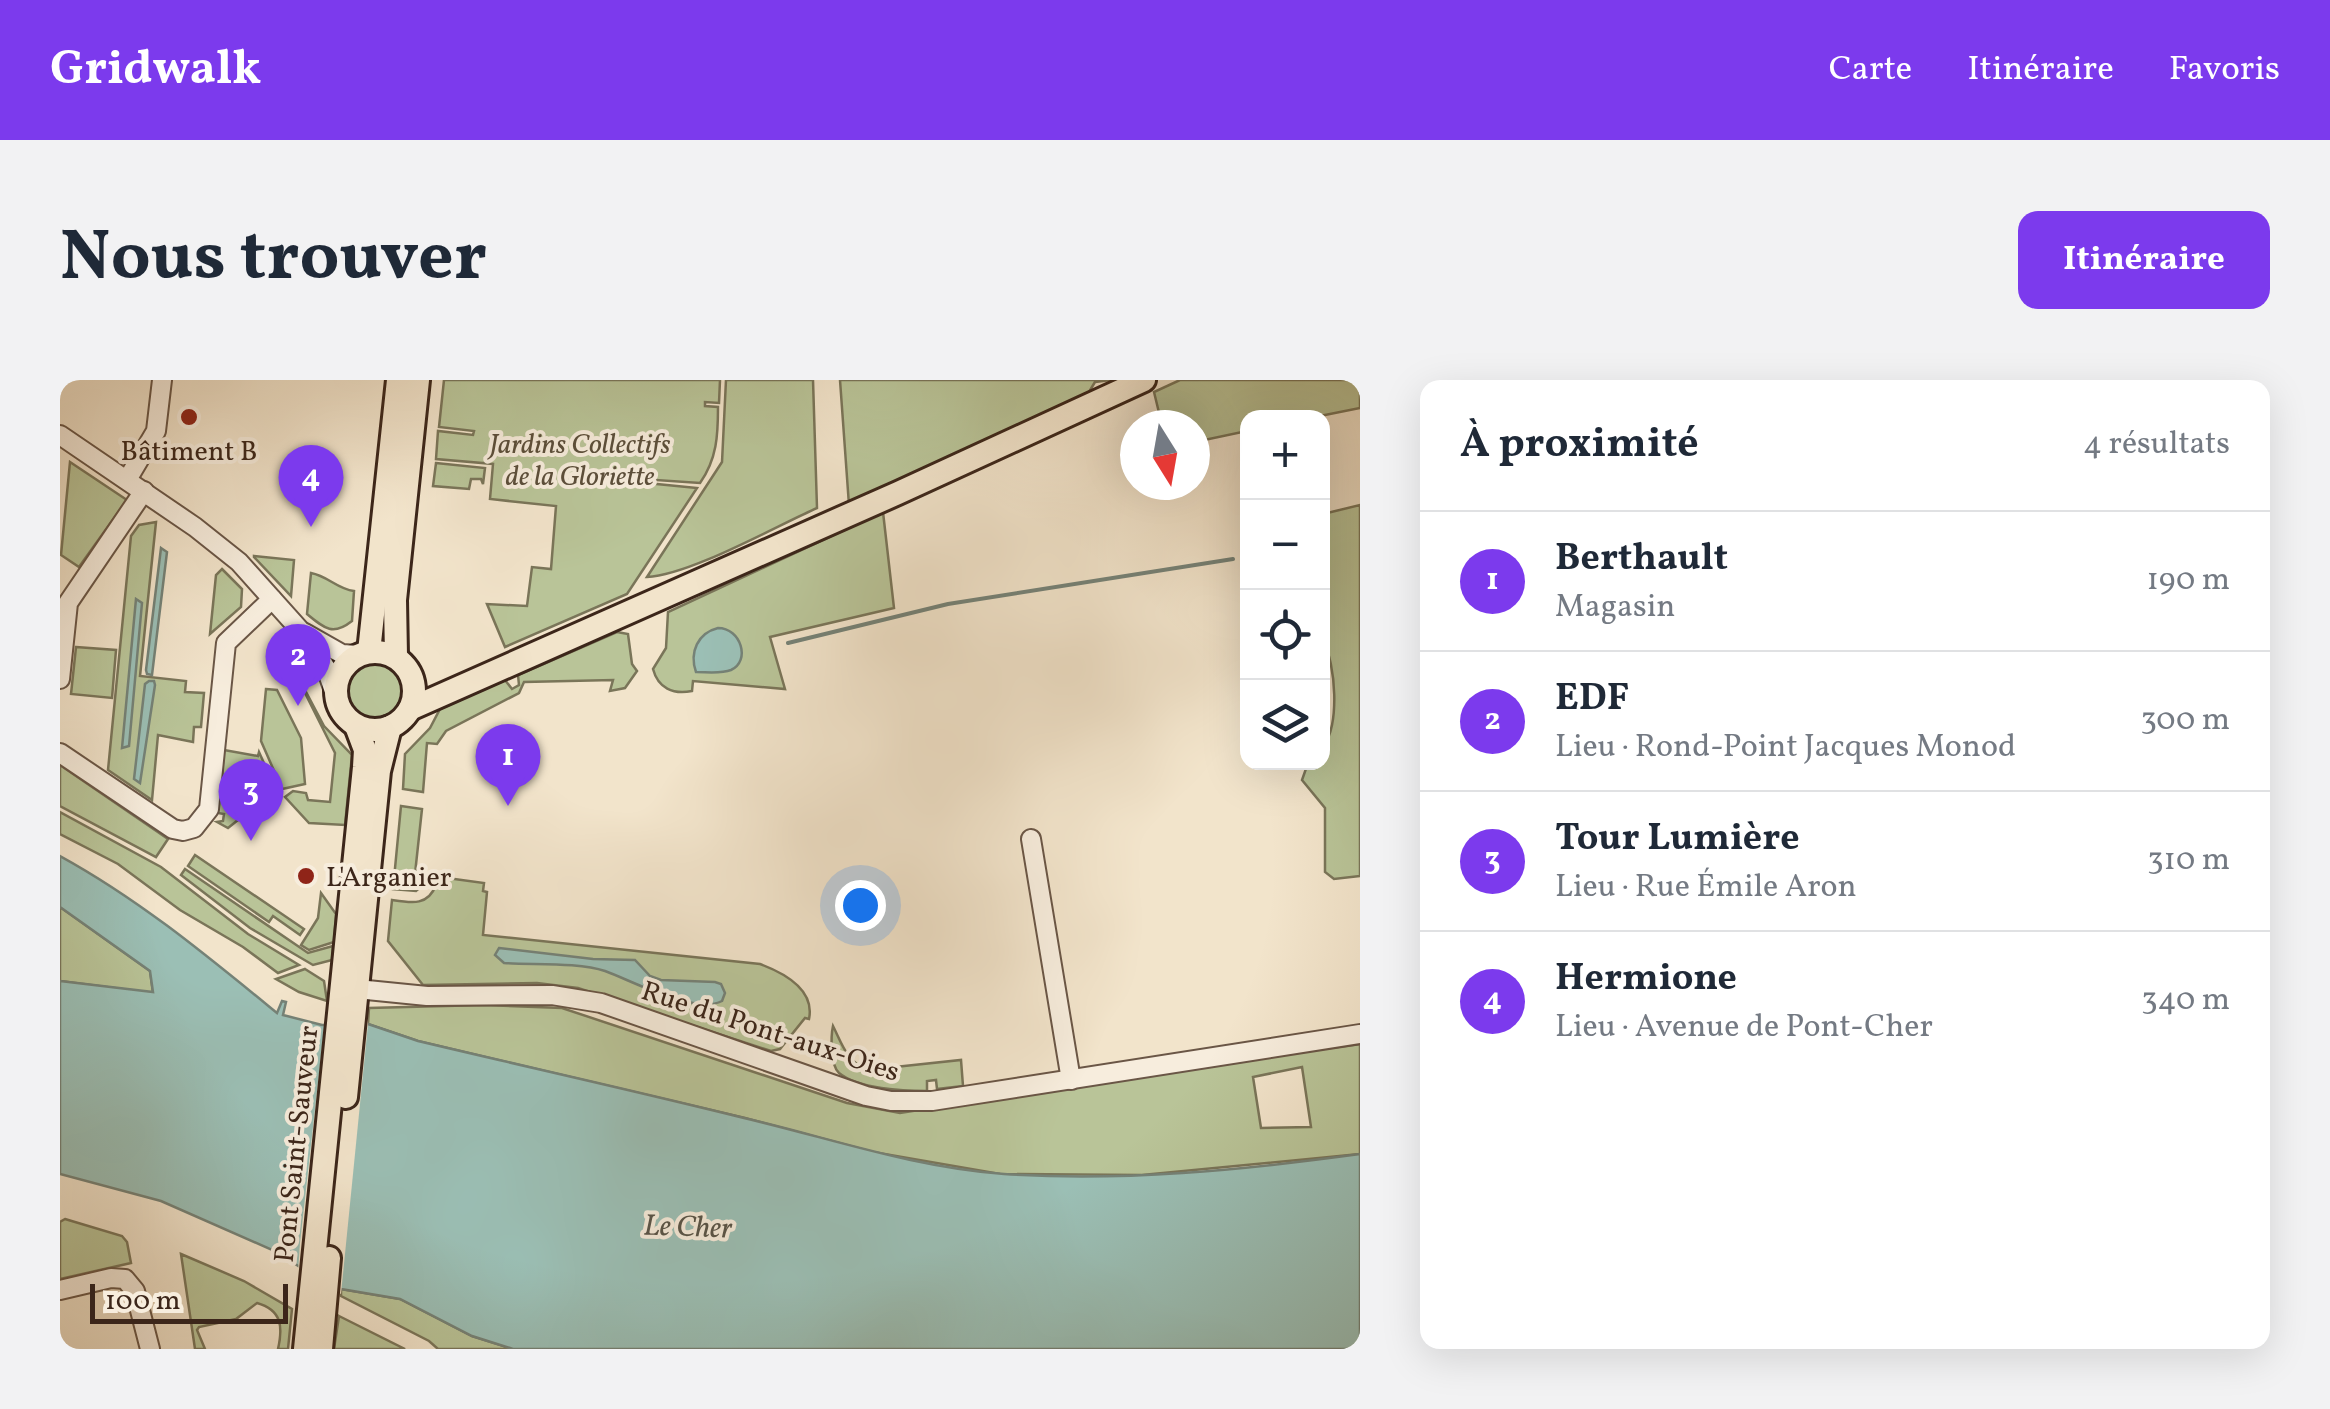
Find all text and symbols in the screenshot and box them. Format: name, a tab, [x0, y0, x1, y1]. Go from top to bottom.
text: Gridwalk	[50, 37, 261, 104]
text: Carte	[1829, 46, 1912, 94]
text: Itinéraire	[1967, 46, 2114, 94]
text: Favoris	[2169, 46, 2280, 94]
text: Nous trouver	[60, 211, 487, 309]
button: Itinéraire	[2018, 211, 2270, 309]
marker: Bâtiment B	[178, 406, 200, 428]
north arrow	[1120, 410, 1210, 500]
map controls	[1240, 410, 1330, 770]
button: +	[1240, 410, 1330, 500]
text: À proximité	[1460, 416, 1699, 475]
text: 4 résultats	[2083, 423, 2230, 467]
park label: Jardins Collectifs de la Gloriette	[486, 426, 671, 497]
place label: Bâtiment B	[121, 433, 257, 472]
pin: 4	[278, 444, 344, 527]
button: −	[1240, 500, 1330, 590]
text: Berthault	[1555, 533, 1728, 586]
text: 1	[1486, 559, 1499, 603]
text: 190 m	[2146, 559, 2230, 603]
text: Magasin	[1555, 586, 1675, 630]
button: locate	[1240, 590, 1330, 680]
pin: 2	[266, 624, 330, 706]
text: EDF	[1555, 673, 1629, 726]
button: layers	[1240, 680, 1330, 770]
text: 2	[1484, 699, 1501, 743]
text: 300 m	[2140, 699, 2230, 743]
pin: 1	[476, 724, 540, 806]
text: Lieu · Rond-Point Jacques Monod	[1555, 726, 2016, 770]
pin: 3	[218, 758, 284, 841]
text: Tour Lumière	[1555, 813, 1800, 866]
text: 3	[1484, 839, 1501, 883]
text: 310 m	[2147, 839, 2230, 883]
place label: L'Arganier	[326, 859, 452, 898]
marker: L'Arganier	[295, 865, 317, 887]
text: Lieu · Rue Émile Aron	[1555, 866, 1857, 910]
your location	[835, 880, 886, 931]
text: Hermione	[1555, 953, 1737, 1006]
street label: Rue du Pont-aux-Oies	[636, 972, 904, 1093]
text: 4	[1483, 979, 1502, 1023]
text: 340 m	[2141, 979, 2230, 1023]
text: Lieu · Avenue de Pont-Cher	[1555, 1006, 1933, 1050]
street label: Pont Saint-Sauveur	[266, 1024, 329, 1265]
water label: Le Cher	[643, 1205, 734, 1251]
scale bar	[90, 1279, 288, 1324]
text: 100 m	[105, 1282, 180, 1321]

